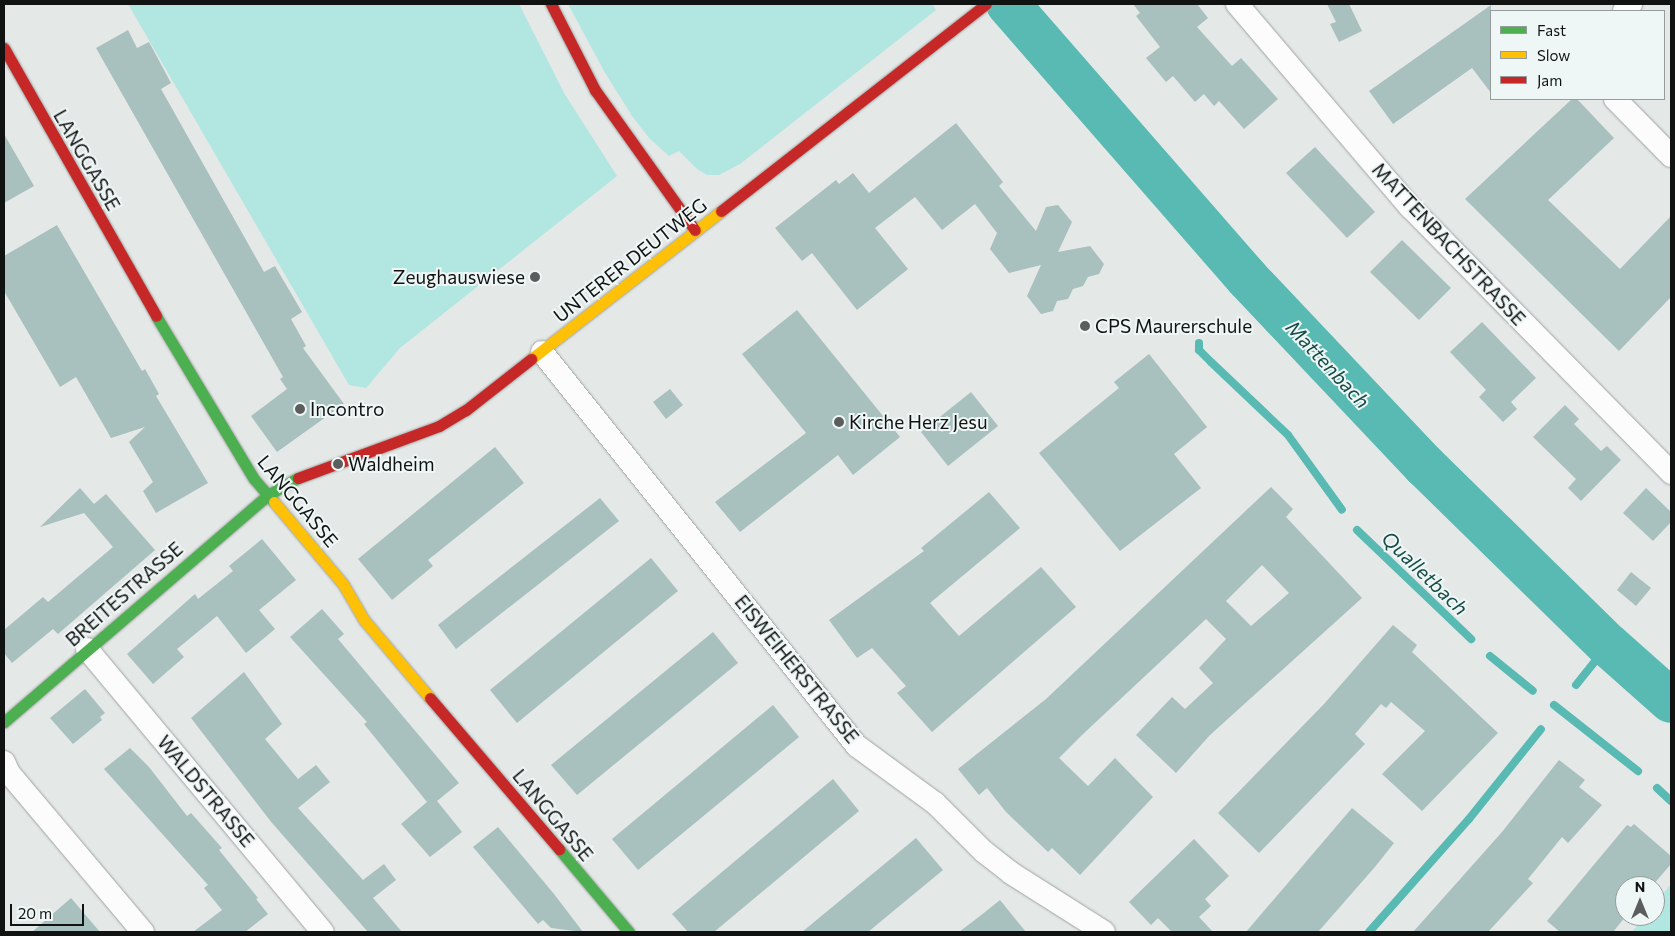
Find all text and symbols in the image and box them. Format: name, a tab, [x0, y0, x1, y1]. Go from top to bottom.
legend	[1490, 10, 1665, 100]
text: Fast	[1537, 21, 1566, 39]
text: Slow	[1537, 46, 1570, 64]
text: Jam	[1537, 71, 1562, 89]
street label: LANGGASSE	[49, 105, 125, 215]
street label: MATTENBACHSTRASSE	[1368, 158, 1530, 330]
street label: UNTERER DEUTWEG	[549, 193, 711, 327]
place label: Zeughauswiese	[393, 266, 525, 288]
marker: Zeughauswiese	[529, 271, 541, 283]
place label: CPS Maurerschule	[1095, 315, 1252, 337]
water label: Mattenbach	[1281, 315, 1375, 413]
marker: CPS Maurerschule	[1079, 320, 1091, 332]
place label: Incontro	[310, 398, 384, 420]
marker: Incontro	[294, 403, 306, 415]
place label: Kirche Herz Jesu	[849, 411, 988, 433]
marker: Kirche Herz Jesu	[833, 416, 845, 428]
street label: LANGGASSE	[253, 450, 343, 552]
place label: Waldheim	[348, 453, 434, 475]
marker: Waldheim	[332, 458, 344, 470]
water label: Qualletbach	[1377, 526, 1473, 620]
street label: BREITESTRASSE	[61, 537, 187, 651]
street label: EISWEIHERSTRASSE	[730, 590, 864, 748]
street label: WALDSTRASSE	[153, 731, 259, 851]
street label: LANGGASSE	[508, 764, 598, 866]
north arrow	[1615, 876, 1665, 926]
text: N	[1635, 878, 1645, 895]
scale bar	[12, 894, 86, 926]
text: 20 m	[18, 904, 52, 922]

